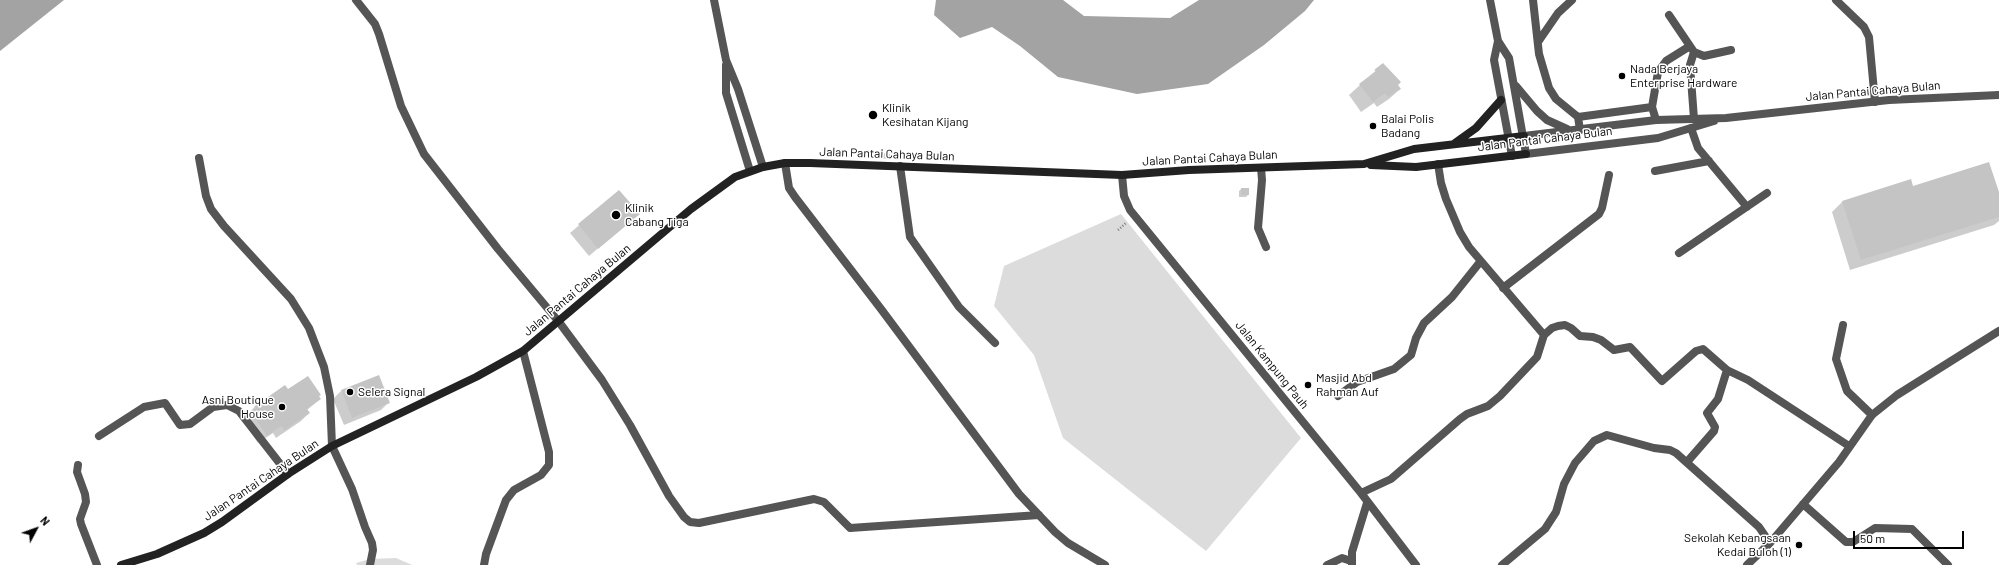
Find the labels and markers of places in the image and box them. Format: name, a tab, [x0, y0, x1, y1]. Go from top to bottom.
place label: Nada Berjaya Enterprise Hardware	[1630, 62, 1737, 90]
marker: Nada Berjaya Enterprise Hardware	[1617, 71, 1627, 81]
place label: Klinik Kesihatan Kijang	[882, 101, 969, 129]
marker: Klinik Kesihatan Kijang	[867, 109, 879, 121]
place label: Balai Polis Badang	[1381, 112, 1434, 140]
marker: Balai Polis Badang	[1368, 121, 1378, 131]
place label: Klinik Cabang Tiga	[625, 201, 689, 229]
marker: Klinik Cabang Tiga	[610, 209, 622, 221]
place label: Masjid Abd Rahman Auf	[1316, 371, 1379, 399]
marker: Masjid Abd Rahman Auf	[1303, 380, 1313, 390]
place label: Selera Signal	[358, 385, 425, 399]
marker: Selera Signal	[345, 387, 355, 397]
place label: Asni Boutique House	[202, 393, 274, 421]
marker: Asni Boutique House	[277, 402, 287, 412]
place label: Sekolah Kebangsaan Kedai Buloh (1)	[1684, 531, 1791, 559]
marker: Sekolah Kebangsaan Kedai Buloh (1)	[1794, 540, 1804, 550]

